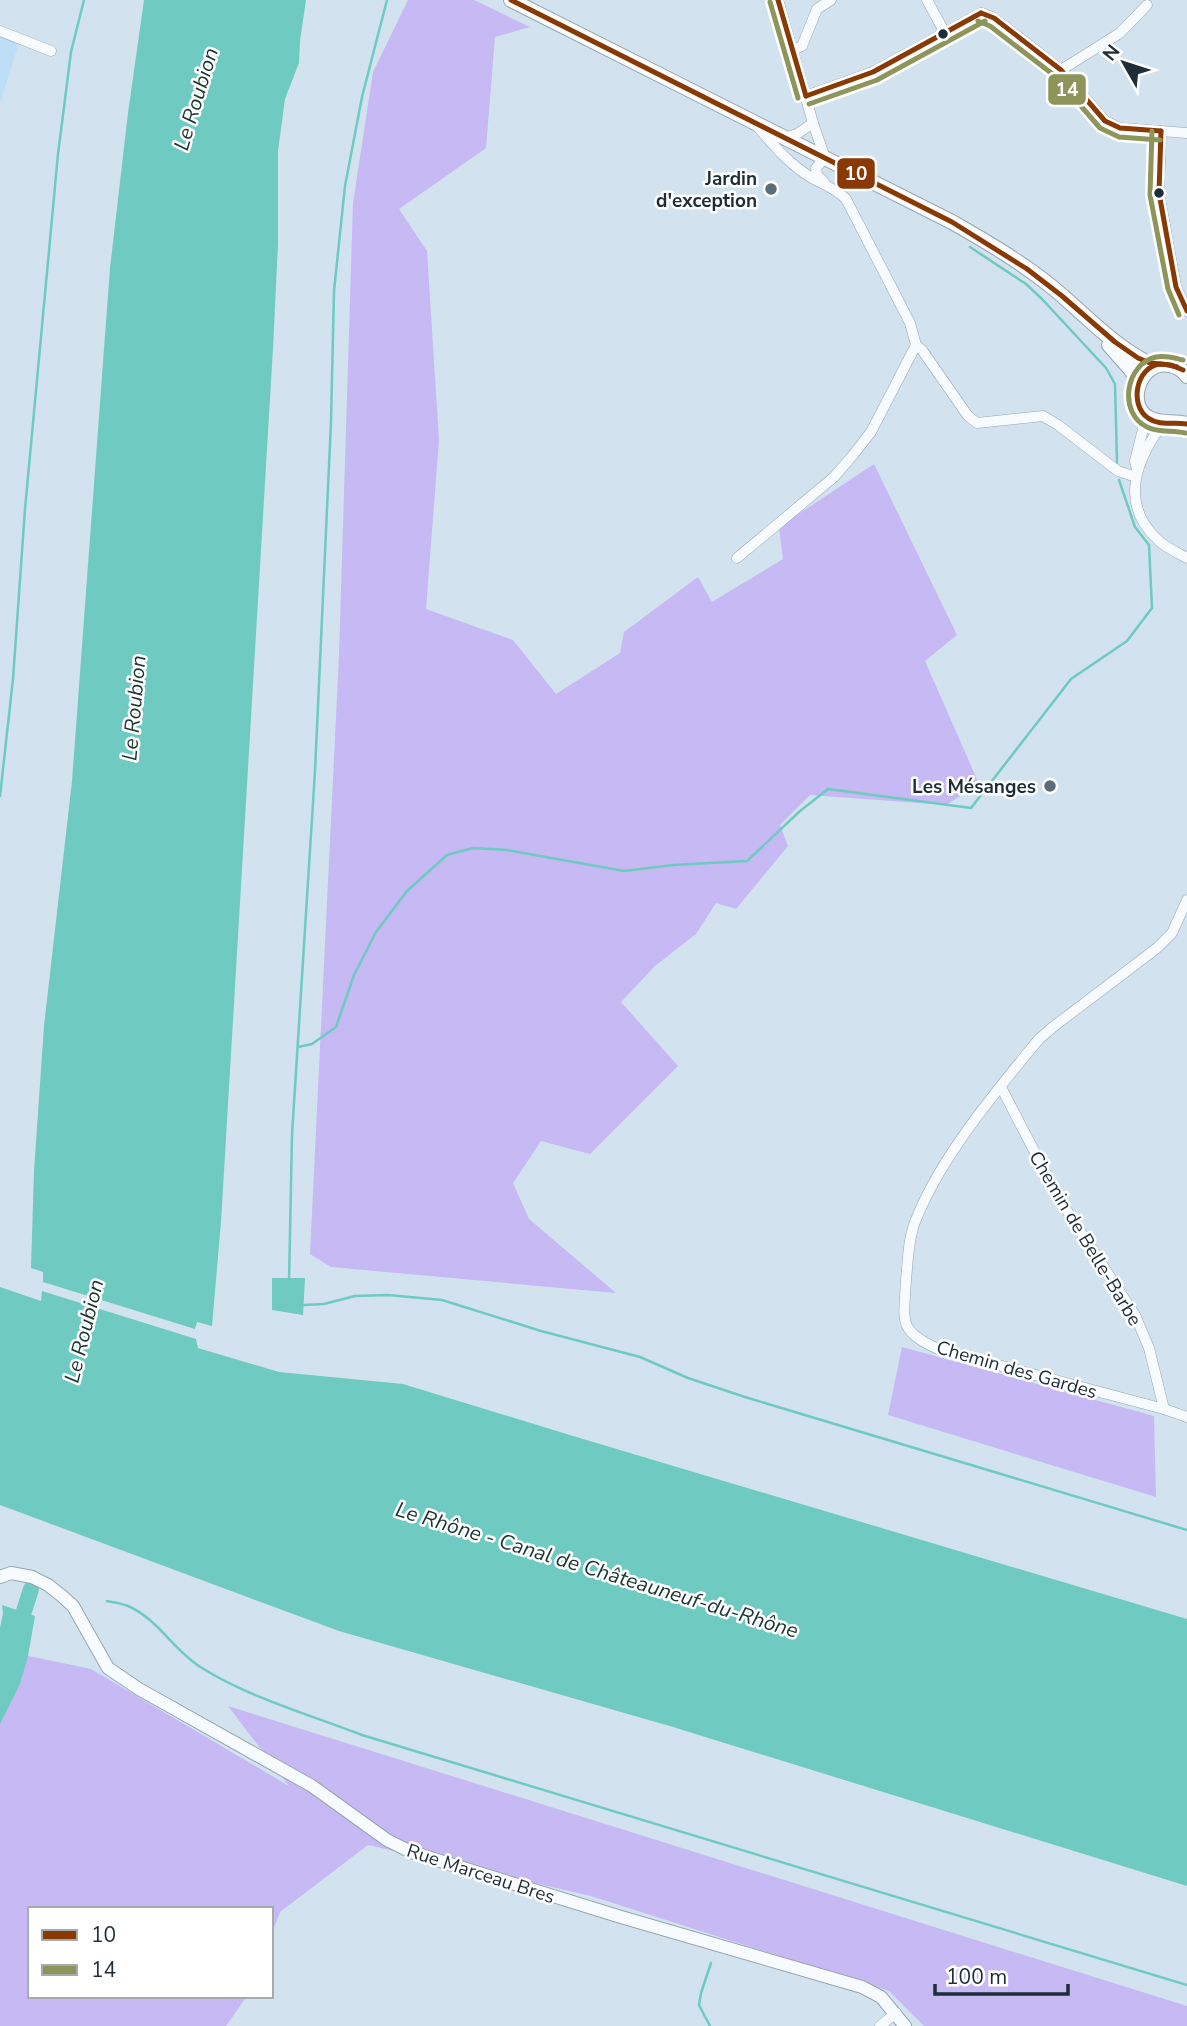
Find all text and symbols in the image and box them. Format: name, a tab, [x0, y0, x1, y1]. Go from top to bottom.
unlabelled marker	[936, 27, 950, 41]
north arrow	[1089, 28, 1159, 98]
text: N	[1097, 39, 1126, 67]
water label: Le Roubion	[167, 44, 225, 154]
line badge: 14	[1047, 73, 1087, 106]
text: 14	[1056, 77, 1078, 103]
line badge: 10	[836, 157, 876, 190]
text: 10	[845, 161, 867, 187]
place label: Jardin d'exception	[656, 166, 757, 214]
marker: Jardin d'exception	[763, 181, 779, 197]
unlabelled marker	[1152, 186, 1166, 200]
water label: Le Roubion	[115, 654, 153, 762]
place label: Les Mésanges	[912, 774, 1036, 800]
marker: Les Mésanges	[1042, 778, 1058, 794]
street label: Chemin de Belle-Barbe	[1023, 1146, 1148, 1331]
water label: Le Roubion	[58, 1276, 110, 1386]
street label: Chemin des Gardes	[933, 1335, 1100, 1405]
water label: Le Rhône - Canal de Châteauneuf-du-Rhône	[392, 1495, 802, 1645]
street label: Rue Marceau Bres	[403, 1838, 558, 1910]
legend	[28, 1907, 273, 1998]
text: 10	[91, 1921, 116, 1949]
scale bar	[935, 1952, 1068, 1996]
text: 14	[91, 1956, 116, 1984]
text: 100 m	[946, 1963, 1007, 1991]

